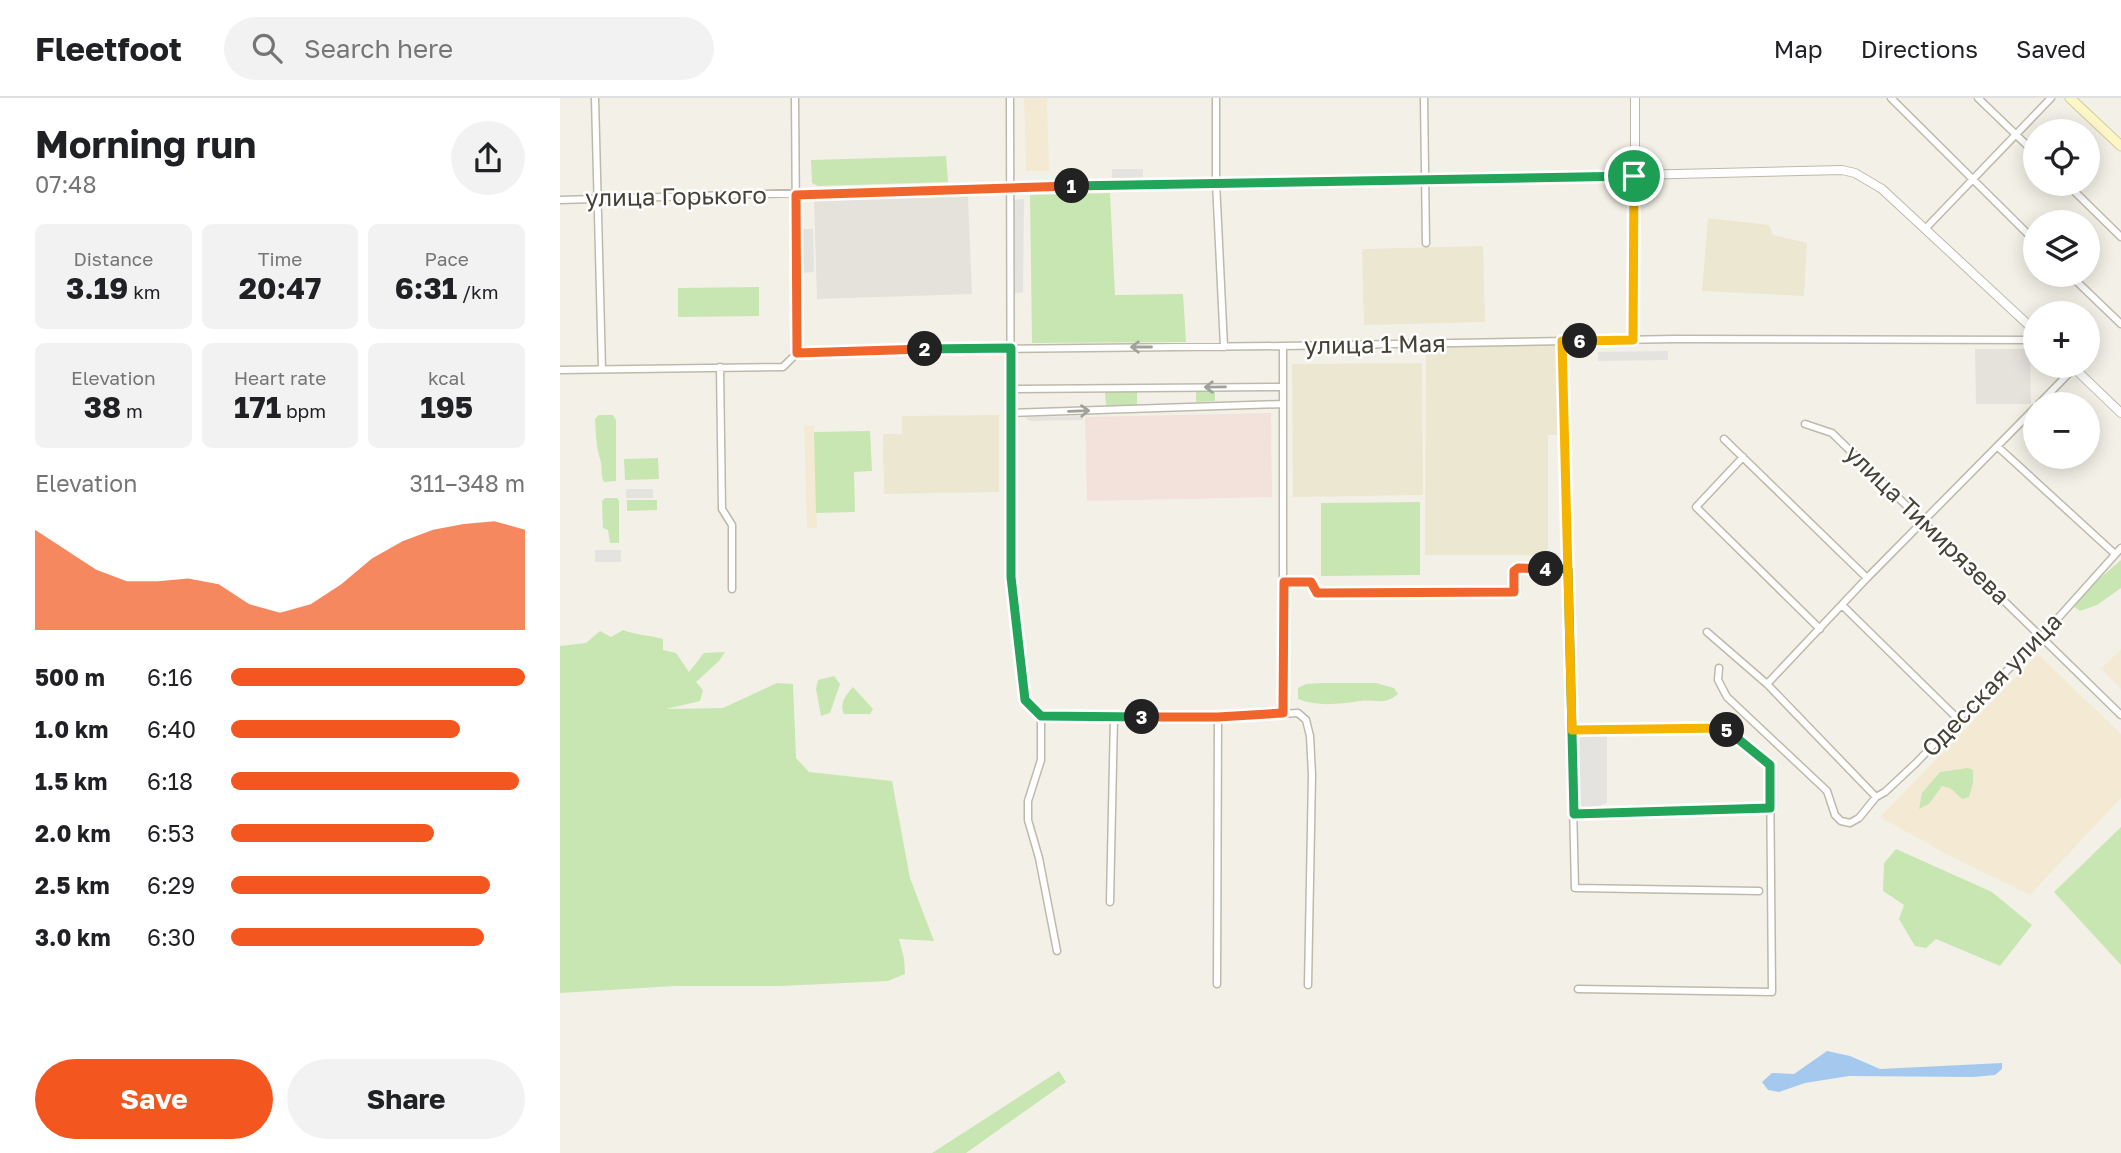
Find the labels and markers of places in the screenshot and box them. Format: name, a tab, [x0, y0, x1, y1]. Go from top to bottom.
pin	[1604, 146, 1664, 206]
pin: 1	[1054, 168, 1090, 204]
pin: 6	[1562, 324, 1598, 358]
pin: 2	[908, 331, 942, 366]
pin: 4	[1528, 552, 1564, 587]
pin: 3	[1124, 700, 1160, 734]
pin: 5	[1710, 712, 1744, 748]

